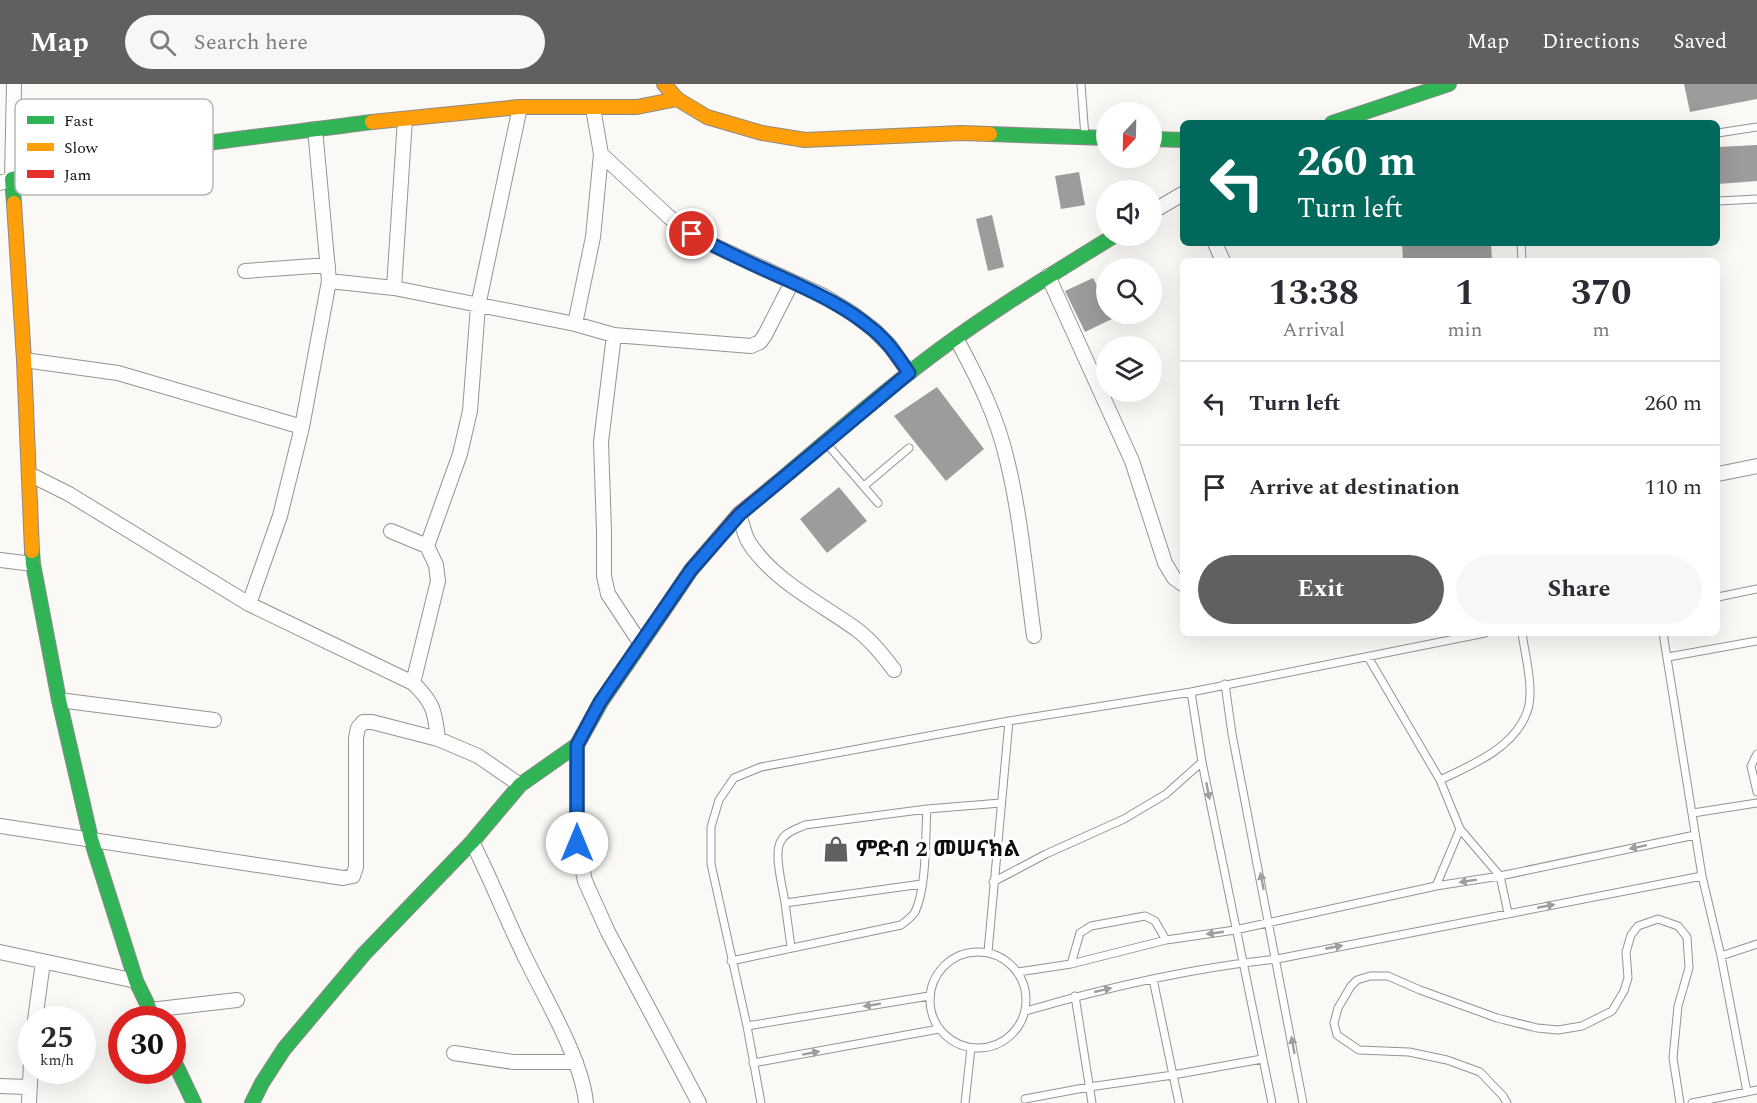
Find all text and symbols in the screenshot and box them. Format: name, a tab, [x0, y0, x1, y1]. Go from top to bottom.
search box	[125, 15, 545, 69]
text: Map	[30, 21, 89, 64]
icon: search	[146, 26, 179, 59]
text: Search here	[194, 26, 308, 59]
text: Map	[1467, 26, 1509, 58]
text: Directions	[1542, 26, 1640, 58]
text: Saved	[1673, 26, 1727, 58]
legend	[15, 99, 213, 195]
north arrow	[1096, 102, 1162, 168]
map controls	[1096, 102, 1162, 402]
text: Fast	[64, 109, 94, 133]
text: 260 m	[1297, 131, 1416, 194]
text: Slow	[64, 136, 99, 160]
icon: left	[1198, 144, 1276, 222]
text: Jam	[64, 163, 92, 187]
button: sound	[1096, 180, 1162, 246]
text: Turn left	[1297, 188, 1403, 230]
pin	[666, 208, 717, 259]
icon: arrive	[675, 217, 708, 250]
button: search	[1096, 258, 1162, 324]
text: 13:38	[1268, 266, 1359, 321]
text: 1	[1455, 266, 1475, 321]
text: 370	[1571, 266, 1631, 321]
text: Arrival	[1283, 315, 1345, 345]
text: min	[1447, 315, 1482, 345]
text: m	[1593, 315, 1610, 345]
button: layers	[1096, 336, 1162, 402]
icon: left	[1198, 387, 1231, 420]
text: Turn left	[1249, 387, 1341, 420]
text: 260 m	[1645, 387, 1702, 420]
icon: arrive	[1198, 471, 1231, 504]
text: Arrive at destination	[1249, 471, 1460, 504]
text: 110 m	[1645, 471, 1702, 504]
button: Exit	[1198, 555, 1444, 624]
button: Share	[1456, 555, 1702, 624]
one-way arrow	[1204, 782, 1213, 801]
position arrow	[545, 811, 609, 875]
place label: ምድብ 2 መሠናክል	[856, 833, 1020, 866]
shop icon: ምድብ 2 መሠናክል	[821, 834, 851, 864]
one-way arrow	[1628, 843, 1647, 852]
one-way arrow	[1257, 871, 1266, 890]
one-way arrow	[1458, 877, 1477, 886]
one-way arrow	[1537, 901, 1556, 910]
one-way arrow	[1205, 929, 1224, 938]
one-way arrow	[1325, 942, 1344, 951]
one-way arrow	[1094, 985, 1112, 995]
one-way arrow	[862, 1001, 881, 1010]
speed limit sign: 30	[108, 1006, 186, 1084]
text: 25	[40, 1015, 74, 1061]
one-way arrow	[1288, 1036, 1297, 1055]
one-way arrow	[801, 1048, 820, 1057]
text: km/h	[40, 1049, 74, 1072]

